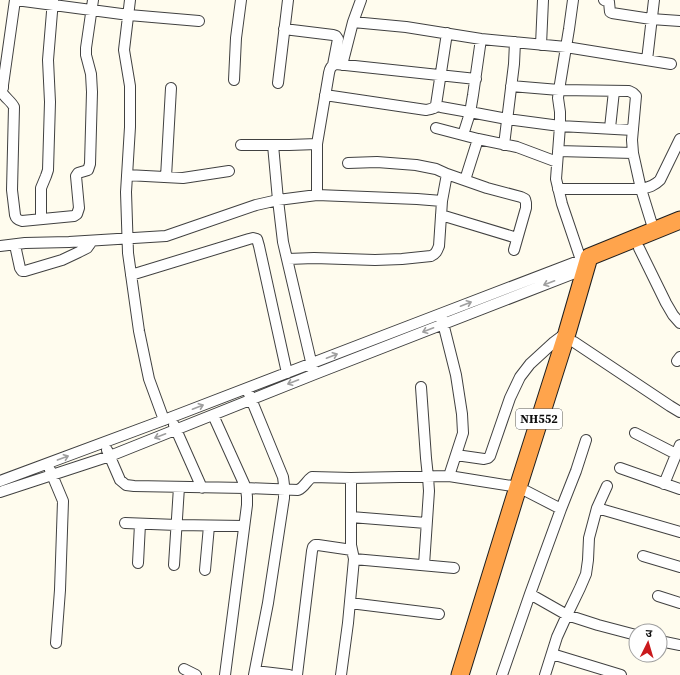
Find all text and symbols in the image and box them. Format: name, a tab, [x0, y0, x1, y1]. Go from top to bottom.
one-way arrow	[543, 280, 555, 288]
one-way arrow	[460, 299, 472, 307]
one-way arrow	[422, 327, 434, 335]
one-way arrow	[326, 352, 338, 359]
one-way arrow	[288, 379, 300, 387]
one-way arrow	[191, 403, 203, 411]
road number: NH552	[516, 409, 562, 429]
one-way arrow	[154, 433, 166, 441]
one-way arrow	[57, 454, 69, 462]
north arrow	[628, 623, 668, 663]
text: उ	[645, 626, 653, 641]

